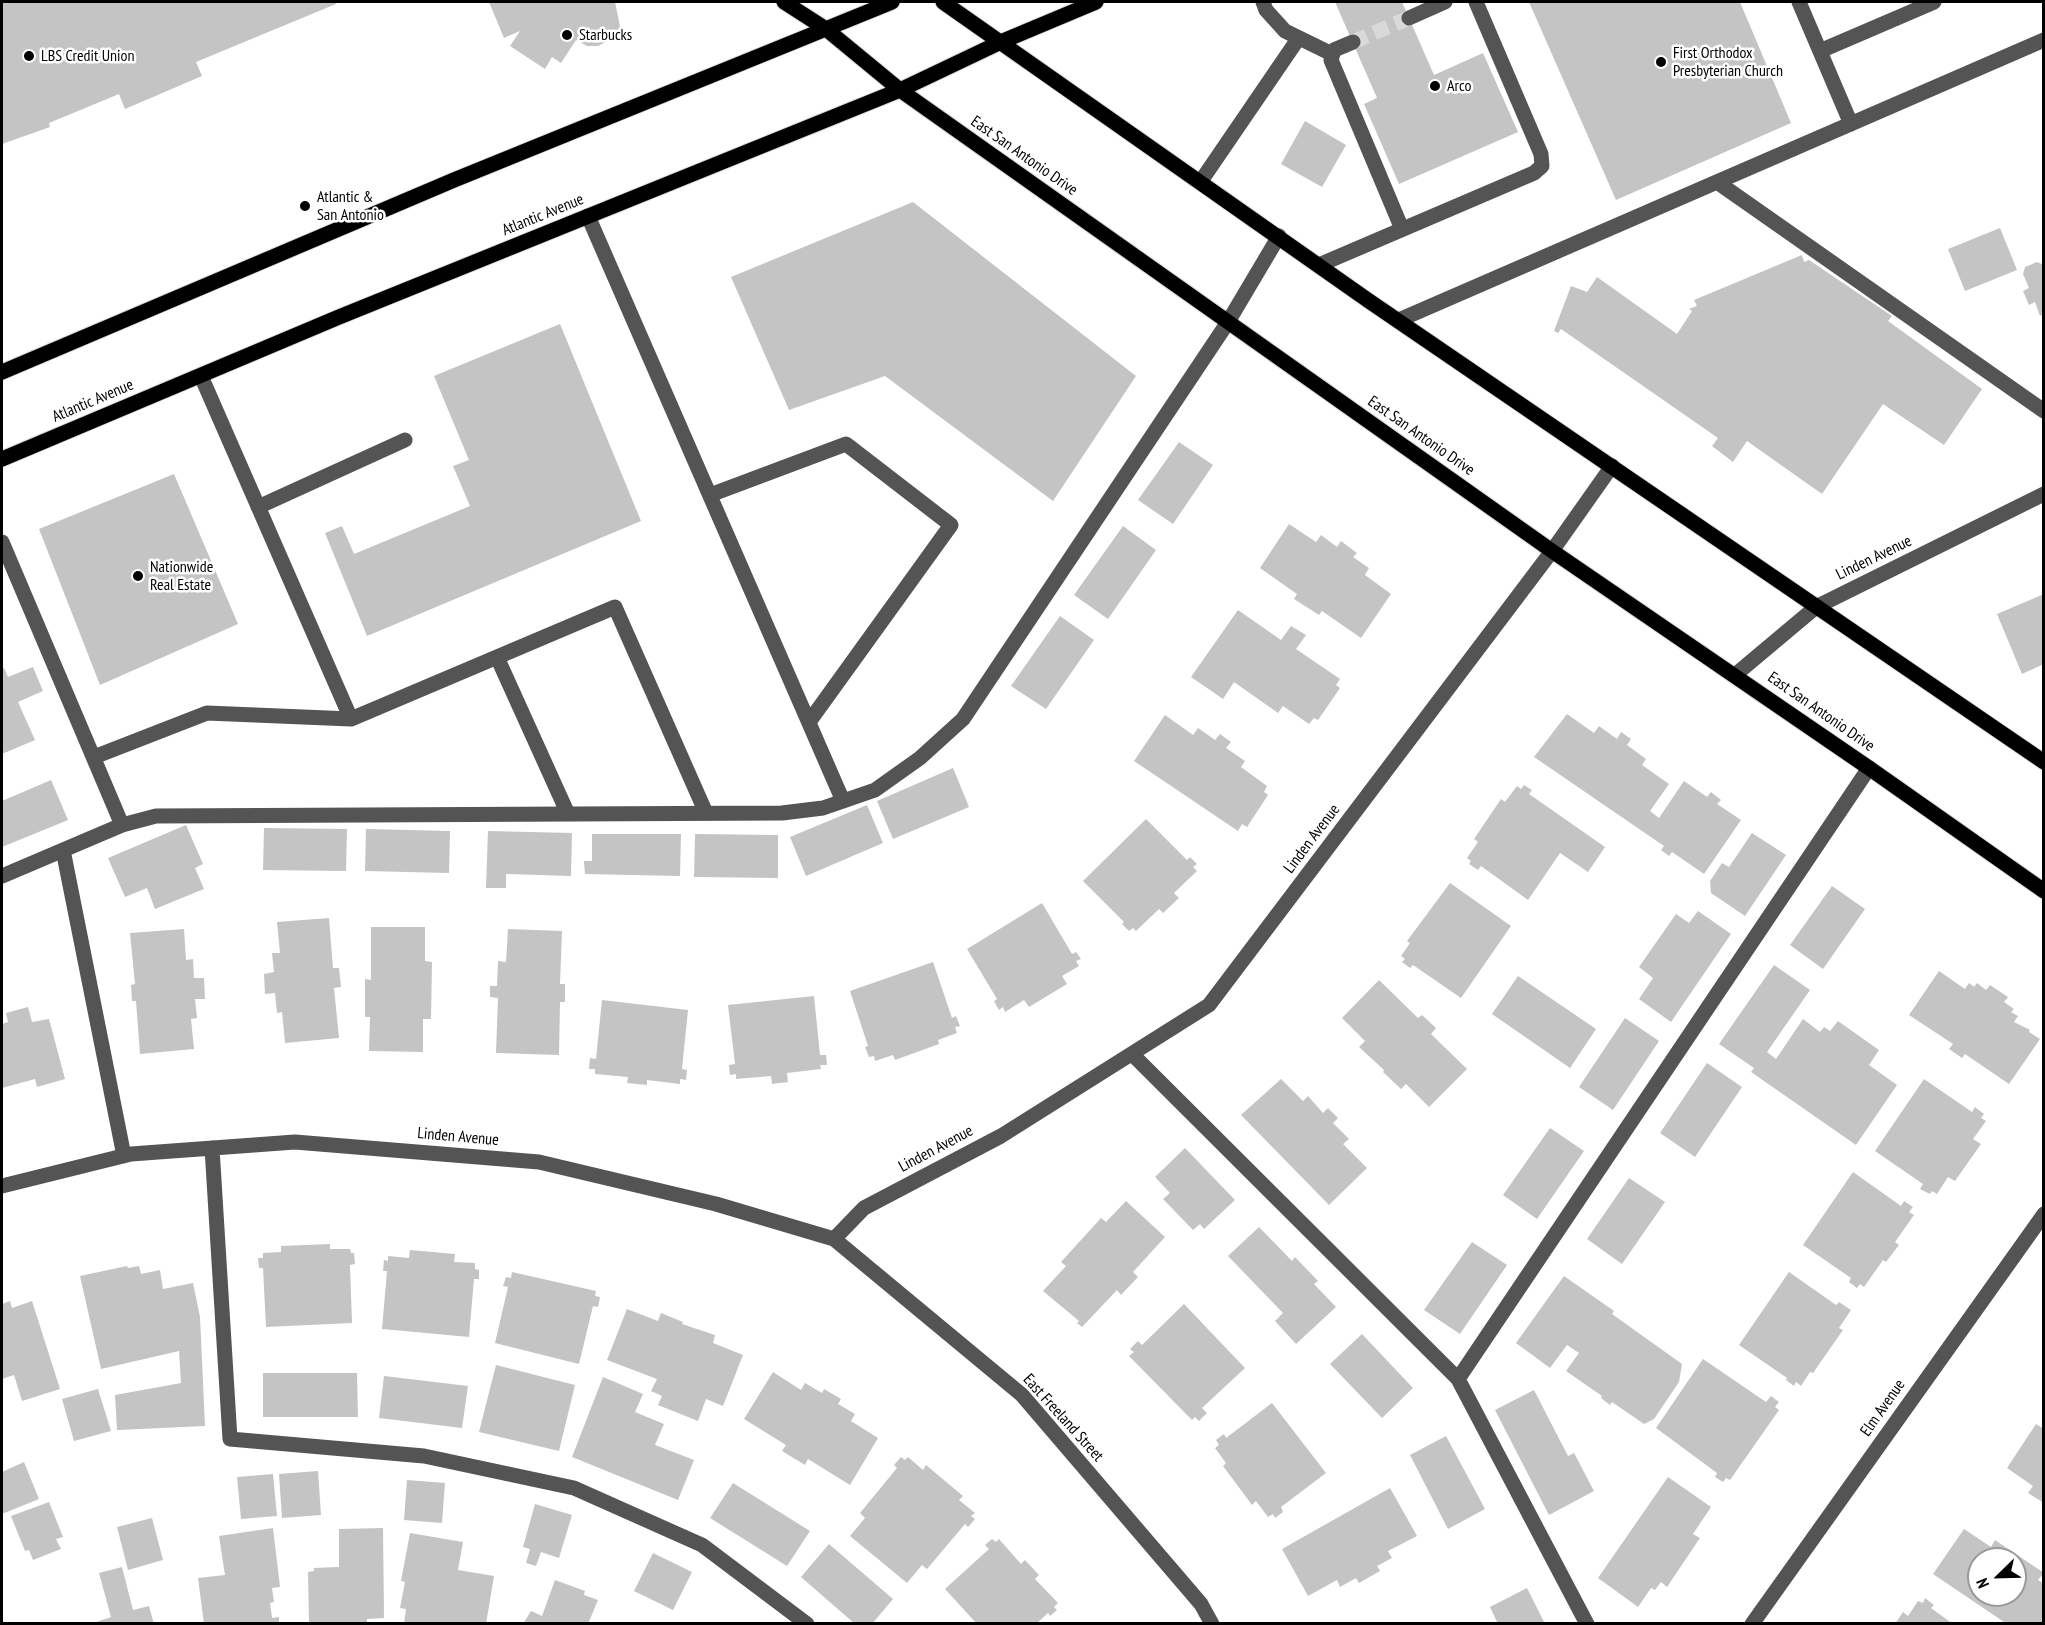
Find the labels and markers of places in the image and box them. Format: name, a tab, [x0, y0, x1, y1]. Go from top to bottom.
place label: Starbucks	[579, 25, 632, 45]
marker: Starbucks	[560, 28, 574, 42]
place label: First Orthodox Presbyterian Church	[1673, 43, 1783, 81]
place label: LBS Credit Union	[41, 46, 134, 66]
marker: LBS Credit Union	[22, 49, 36, 63]
marker: First Orthodox Presbyterian Church	[1654, 55, 1668, 69]
place label: Arco	[1447, 76, 1471, 96]
marker: Arco	[1428, 79, 1442, 93]
place label: Atlantic & San Antonio	[317, 187, 384, 225]
marker: Atlantic & San Antonio	[298, 199, 312, 213]
place label: Nationwide Real Estate	[150, 557, 213, 595]
marker: Nationwide Real Estate	[131, 569, 145, 583]

